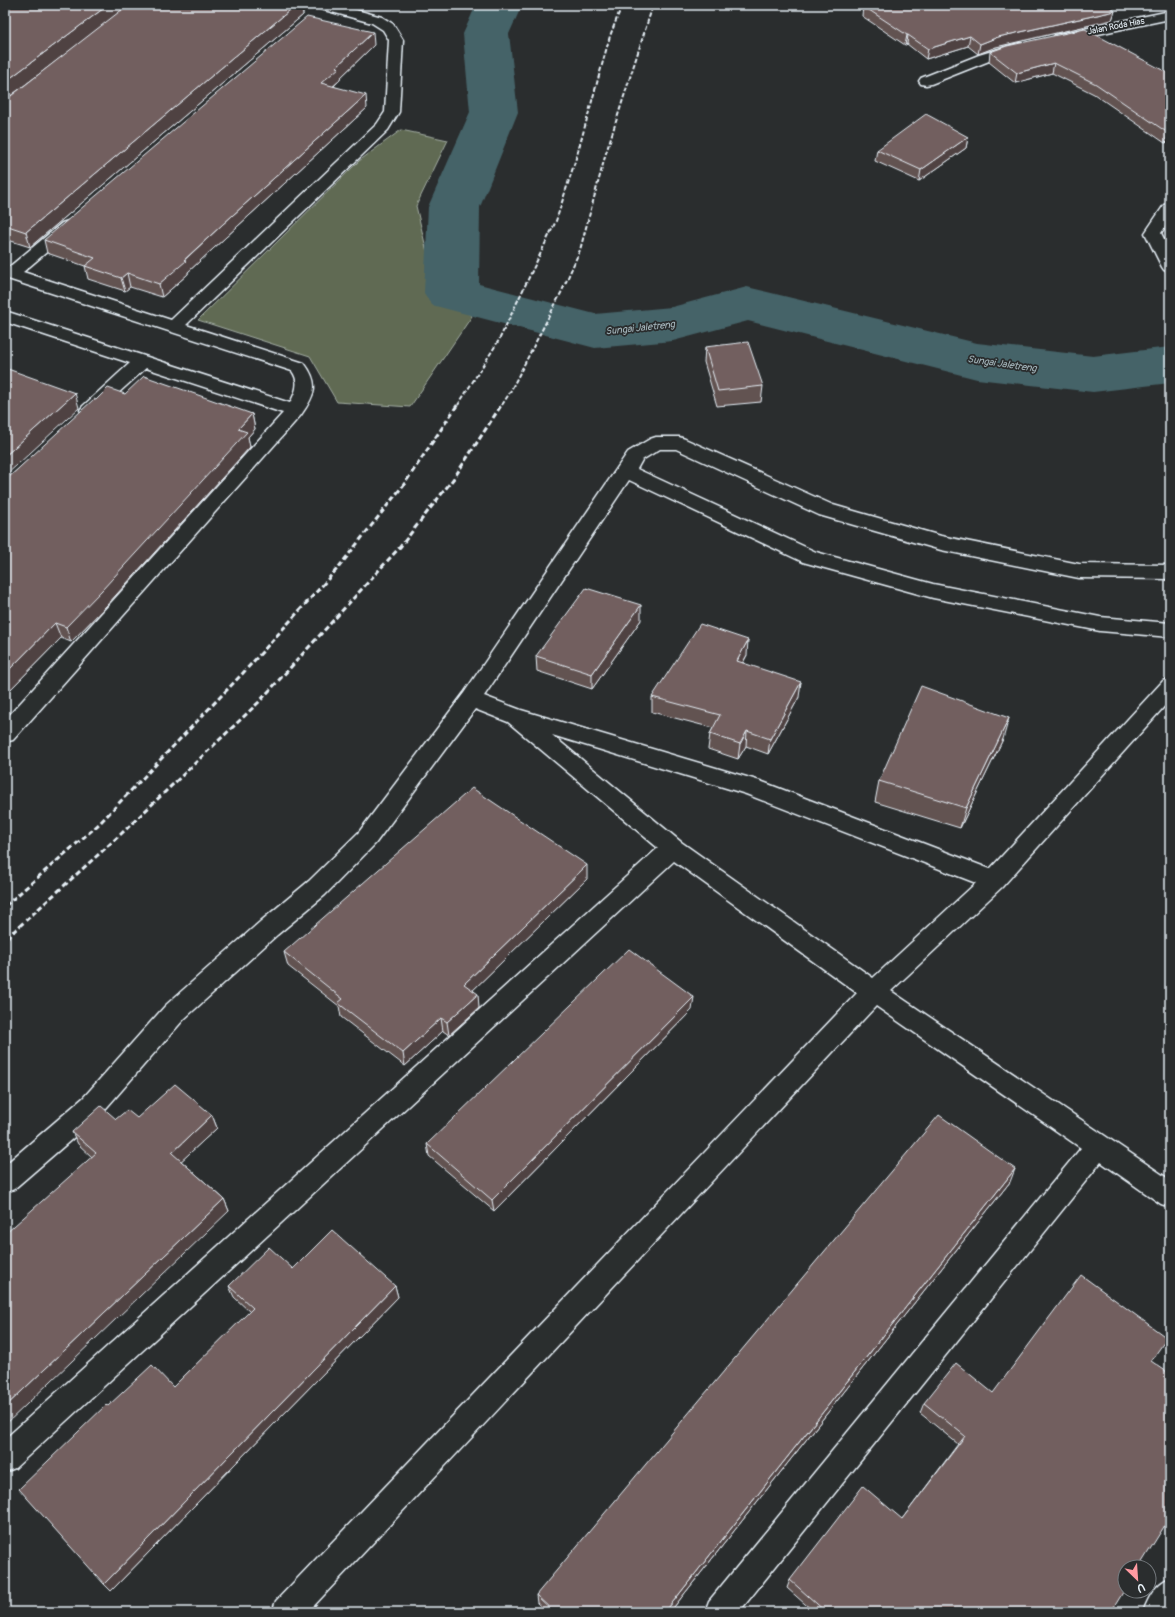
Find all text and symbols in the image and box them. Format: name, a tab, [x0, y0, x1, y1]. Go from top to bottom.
street label: Jalan Roda Hias	[1087, 16, 1145, 37]
water label: Sungai Jaletreng	[605, 318, 676, 338]
water label: Sungai Jaletreng	[966, 353, 1038, 375]
north arrow	[1117, 1559, 1157, 1599]
text: U	[1135, 1580, 1147, 1595]

